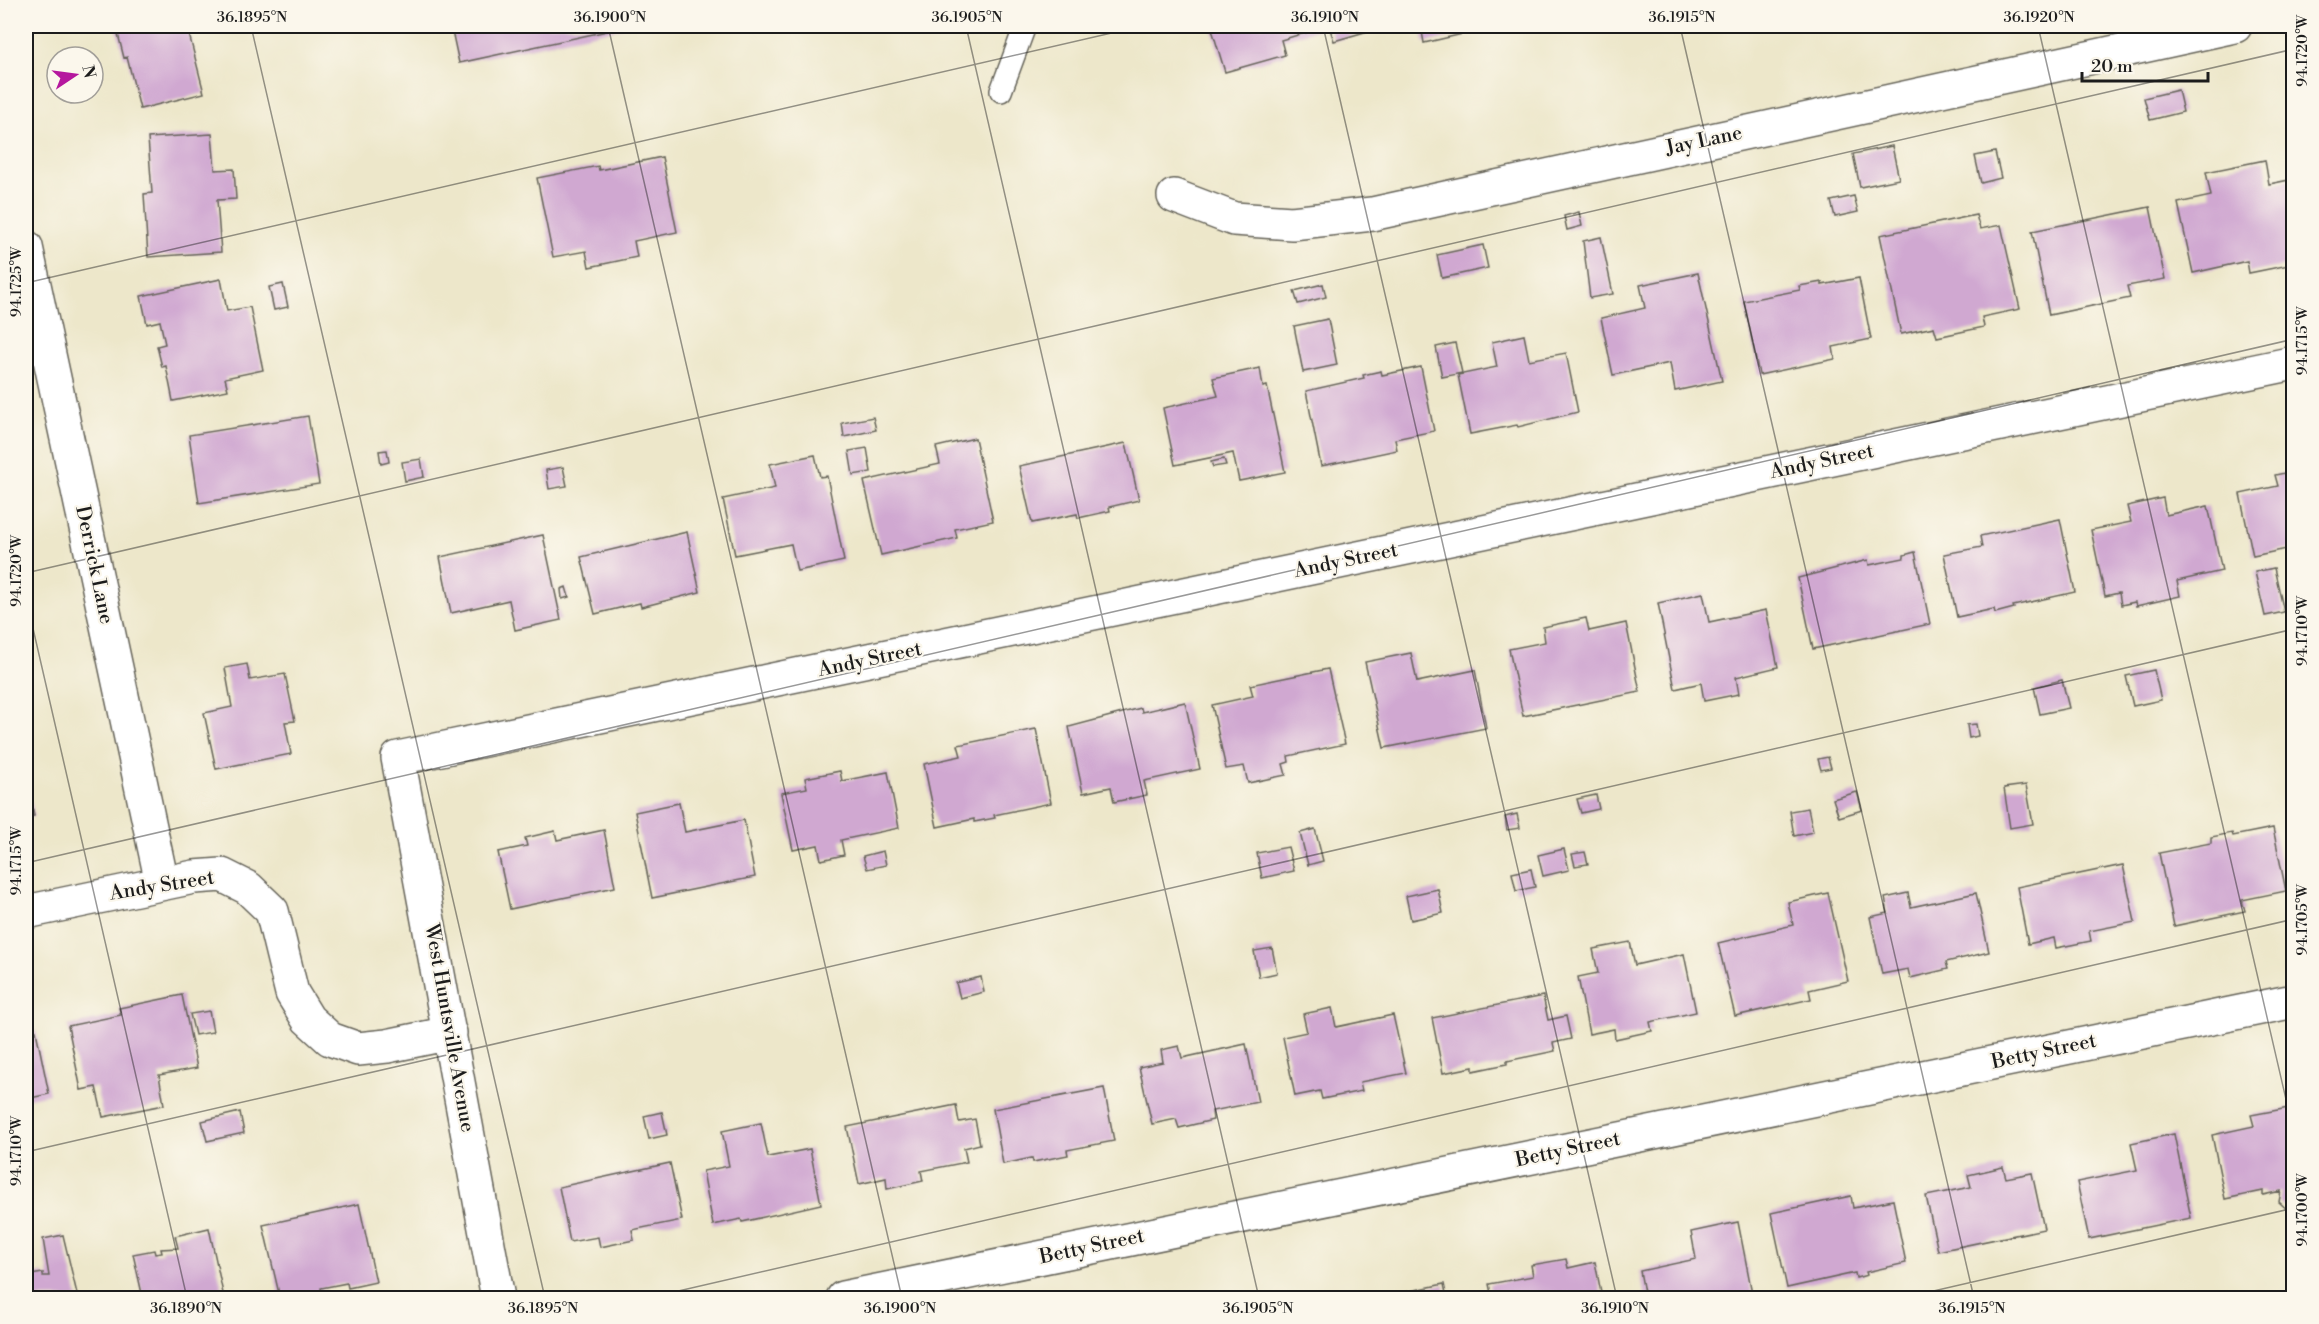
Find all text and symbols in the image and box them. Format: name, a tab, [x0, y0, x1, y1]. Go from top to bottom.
text: 36.1895°N	[217, 8, 287, 27]
text: 36.1900°N	[574, 8, 646, 27]
text: 36.1905°N	[932, 8, 1002, 27]
text: 36.1910°N	[1291, 8, 1359, 27]
text: 36.1915°N	[1649, 8, 1715, 27]
text: 36.1920°N	[2003, 8, 2075, 27]
text: 94.1720°W	[2293, 15, 2312, 87]
north arrow	[45, 45, 105, 105]
scale bar	[2082, 45, 2208, 83]
text: 20 m	[2091, 55, 2133, 78]
text: N	[77, 63, 100, 81]
street label: Jay Lane	[1662, 121, 1745, 162]
text: 94.1725°W	[7, 246, 26, 317]
text: 94.1715°W	[2293, 306, 2312, 376]
street label: Andy Street	[1767, 439, 1876, 485]
street label: Derrick Lane	[69, 504, 119, 626]
text: 94.1720°W	[7, 535, 26, 607]
street label: Andy Street	[1291, 538, 1400, 584]
text: 94.1710°W	[2293, 595, 2312, 666]
street label: Andy Street	[815, 637, 924, 683]
text: 94.1715°W	[7, 826, 26, 896]
street label: Andy Street	[107, 865, 216, 907]
text: 94.1705°W	[2293, 884, 2312, 956]
street label: West Huntsville Avenue	[418, 921, 480, 1134]
street label: Betty Street	[1988, 1029, 2099, 1076]
text: 94.1710°W	[7, 1115, 26, 1186]
street label: Betty Street	[1512, 1127, 1623, 1174]
text: 94.1700°W	[2293, 1173, 2312, 1247]
street label: Betty Street	[1036, 1224, 1147, 1271]
text: 36.1890°N	[150, 1299, 222, 1318]
text: 36.1895°N	[508, 1299, 578, 1318]
text: 36.1900°N	[864, 1299, 936, 1318]
text: 36.1905°N	[1223, 1299, 1293, 1318]
text: 36.1910°N	[1581, 1299, 1649, 1318]
text: 36.1915°N	[1939, 1299, 2005, 1318]

